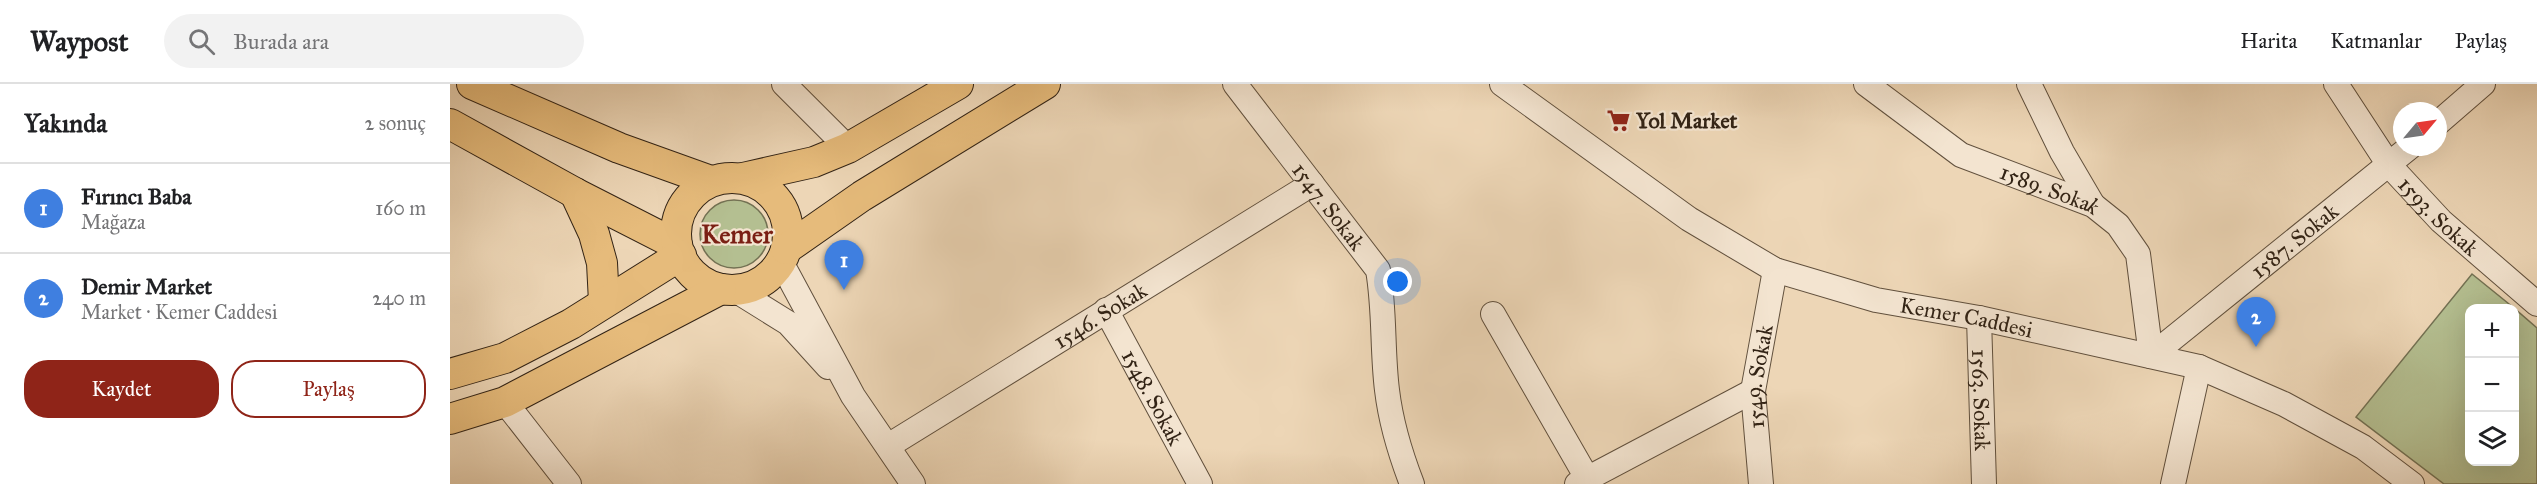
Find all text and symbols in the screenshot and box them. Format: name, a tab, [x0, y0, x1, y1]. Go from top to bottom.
search box	[164, 14, 584, 68]
text: Waypost	[30, 24, 128, 59]
icon: search	[185, 25, 218, 58]
text: Burada ara	[233, 28, 329, 55]
text: Harita	[2240, 28, 2297, 54]
text: Katmanlar	[2330, 28, 2422, 54]
text: Paylaş	[2455, 28, 2507, 54]
north arrow	[2393, 102, 2447, 156]
text: Yakında	[24, 107, 107, 139]
supermarket icon: Yol Market	[1605, 107, 1631, 133]
place label: Yol Market	[1635, 107, 1738, 134]
text: 2 sonuç	[364, 111, 426, 135]
street label: 1547. Sokak	[1287, 157, 1372, 256]
street label: 1589. Sokak	[1996, 158, 2107, 220]
street label: 1593. Sokak	[2393, 171, 2485, 262]
text: Fırıncı Baba	[81, 183, 192, 210]
text: 1	[40, 196, 47, 220]
text: 160 m	[375, 196, 426, 220]
street label: 1587. Sokak	[2245, 197, 2344, 284]
text: Mağaza	[81, 210, 146, 234]
district label: Kemer	[701, 218, 774, 250]
pin: 1	[824, 240, 864, 290]
your location	[1383, 267, 1412, 296]
text: Demir Market	[81, 273, 212, 300]
street label: 1546. Sokak	[1048, 276, 1152, 354]
text: 2	[39, 286, 48, 310]
text: 240 m	[372, 286, 426, 310]
street label: Kemer Caddesi	[1898, 291, 2035, 343]
pin: 2	[2236, 298, 2276, 347]
text: Market · Kemer Caddesi	[81, 300, 277, 324]
map controls	[2465, 304, 2519, 466]
button: +	[2465, 304, 2519, 358]
street label: 1549. Sokak	[1739, 322, 1778, 430]
street label: 1548. Sokak	[1116, 344, 1190, 450]
street label: 1563. Sokak	[1966, 349, 1997, 452]
button: −	[2465, 358, 2519, 412]
button: Kaydet	[24, 360, 219, 418]
button: Paylaş	[231, 360, 426, 418]
button: layers	[2465, 412, 2519, 466]

